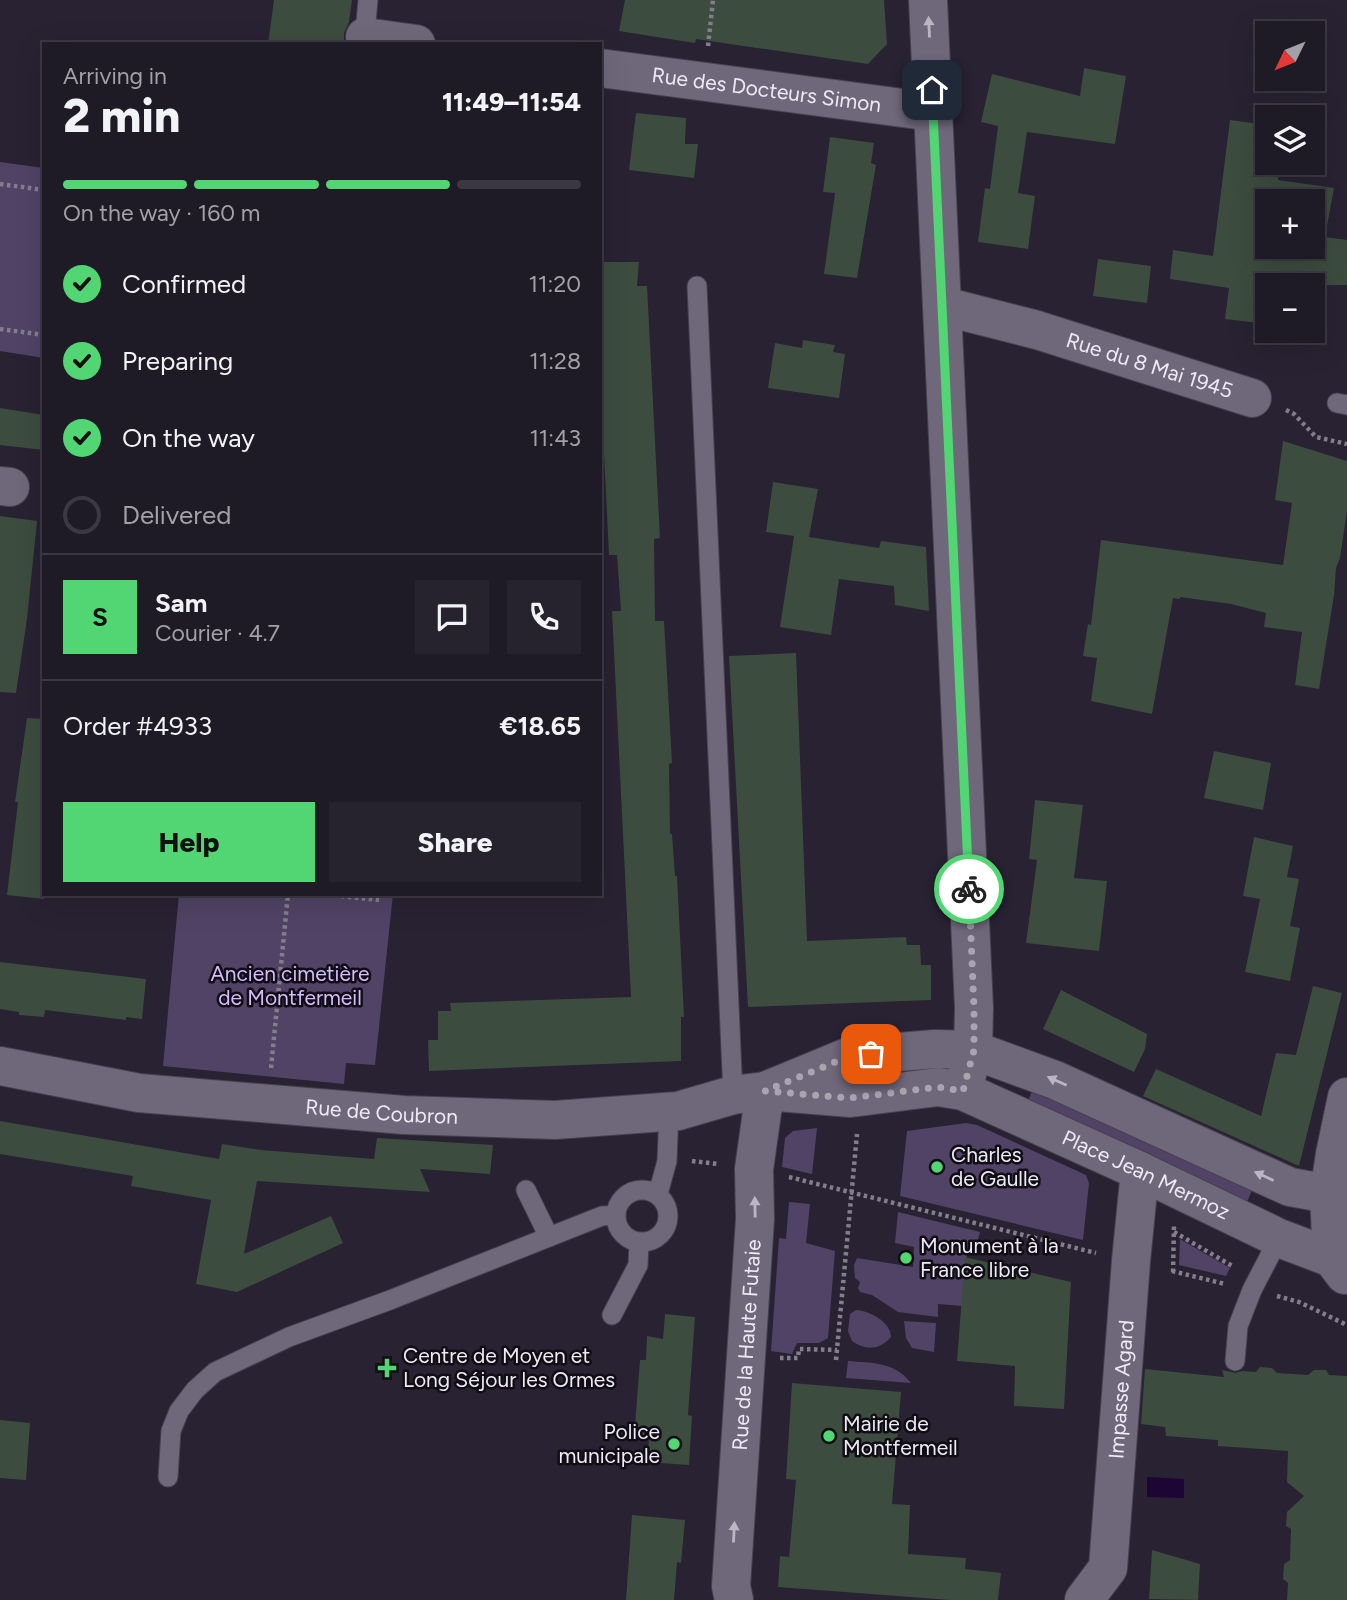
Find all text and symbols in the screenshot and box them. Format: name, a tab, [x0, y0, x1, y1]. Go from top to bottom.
one-way arrow	[924, 16, 935, 38]
north arrow	[1255, 21, 1325, 91]
map controls	[1255, 21, 1325, 343]
pin	[902, 60, 962, 120]
text: Arriving in	[63, 62, 167, 90]
street label: Rue des Docteurs Simon	[650, 62, 883, 117]
icon: home	[913, 71, 951, 109]
text: 11:49–11:54	[442, 86, 581, 118]
text: 2 min	[63, 88, 180, 144]
button: layers	[1255, 105, 1325, 175]
button: +	[1255, 189, 1325, 259]
text: On the way · 160 m	[63, 199, 260, 227]
icon: check	[63, 265, 101, 303]
text: Confirmed	[122, 268, 246, 300]
text: 11:20	[529, 270, 581, 298]
button: −	[1255, 273, 1325, 343]
street label: Rue du 8 Mai 1945	[1063, 327, 1236, 403]
icon: check	[63, 342, 101, 380]
text: Preparing	[122, 345, 233, 377]
text: 11:28	[529, 347, 581, 375]
icon: check	[63, 419, 101, 457]
text: On the way	[122, 422, 255, 454]
text: 11:43	[529, 424, 581, 452]
text: Delivered	[122, 499, 231, 531]
button: chat	[415, 580, 489, 654]
button: phone	[507, 580, 581, 654]
text: Sam	[155, 587, 207, 619]
text: S	[92, 601, 108, 633]
text: Courier · 4.7	[155, 619, 280, 647]
text: Order #4933	[63, 710, 212, 742]
text: €18.65	[499, 710, 581, 742]
button: Help	[63, 802, 315, 882]
button: Share	[329, 802, 581, 882]
courier	[934, 854, 1004, 924]
icon: bike	[950, 870, 988, 908]
park label: Ancien cimetière de Montfermeil	[211, 961, 369, 1010]
pin	[841, 1024, 901, 1084]
icon: bag	[852, 1035, 890, 1073]
one-way arrow	[1047, 1075, 1067, 1087]
street label: Rue de Coubron	[304, 1094, 458, 1129]
street label: Place Jean Mermoz	[1058, 1125, 1234, 1224]
place label: Charles de Gaulle	[951, 1142, 1039, 1191]
marker: Charles de Gaulle	[929, 1159, 945, 1175]
one-way arrow	[1254, 1170, 1274, 1182]
one-way arrow	[749, 1196, 761, 1218]
place label: Monument à la France libre	[920, 1233, 1059, 1282]
street label: Rue de la Haute Futaie	[727, 1238, 766, 1451]
marker: Monument à la France libre	[898, 1250, 914, 1266]
street label: Impasse Agard	[1103, 1319, 1139, 1460]
place label: Centre de Moyen et Long Séjour les Ormes	[403, 1343, 615, 1392]
marker: Centre de Moyen et Long Séjour les Ormes	[377, 1358, 397, 1378]
place label: Mairie de Montfermeil	[843, 1411, 958, 1460]
place label: Police municipale	[558, 1419, 660, 1468]
marker: Mairie de Montfermeil	[821, 1428, 837, 1444]
marker: Police municipale	[666, 1436, 682, 1452]
one-way arrow	[729, 1521, 740, 1543]

